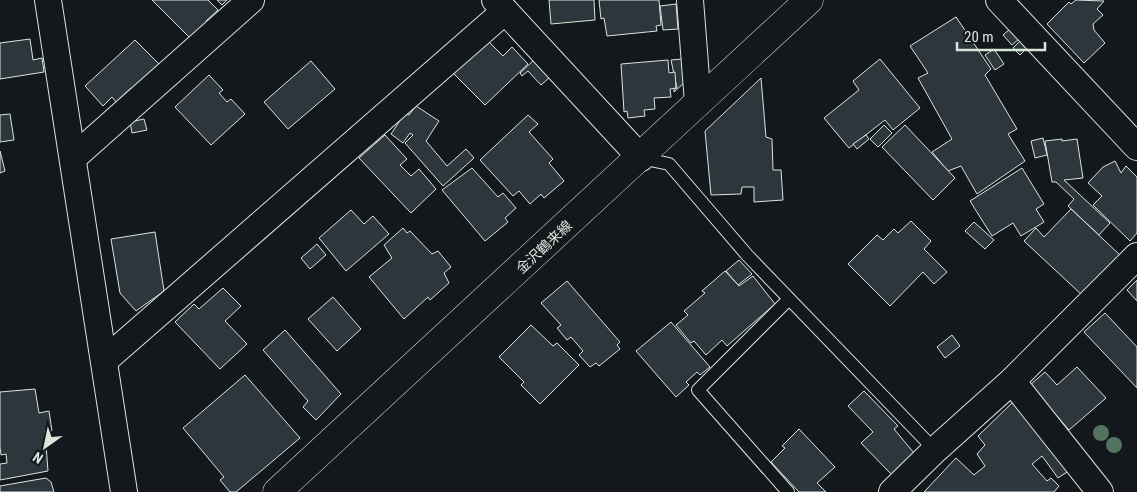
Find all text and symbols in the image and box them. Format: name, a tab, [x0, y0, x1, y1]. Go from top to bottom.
scale bar	[957, 20, 1044, 52]
text: 20 m	[964, 28, 994, 46]
street label: 金沢鶴来線	[513, 217, 575, 277]
north arrow	[20, 422, 70, 472]
text: N	[30, 449, 46, 467]

